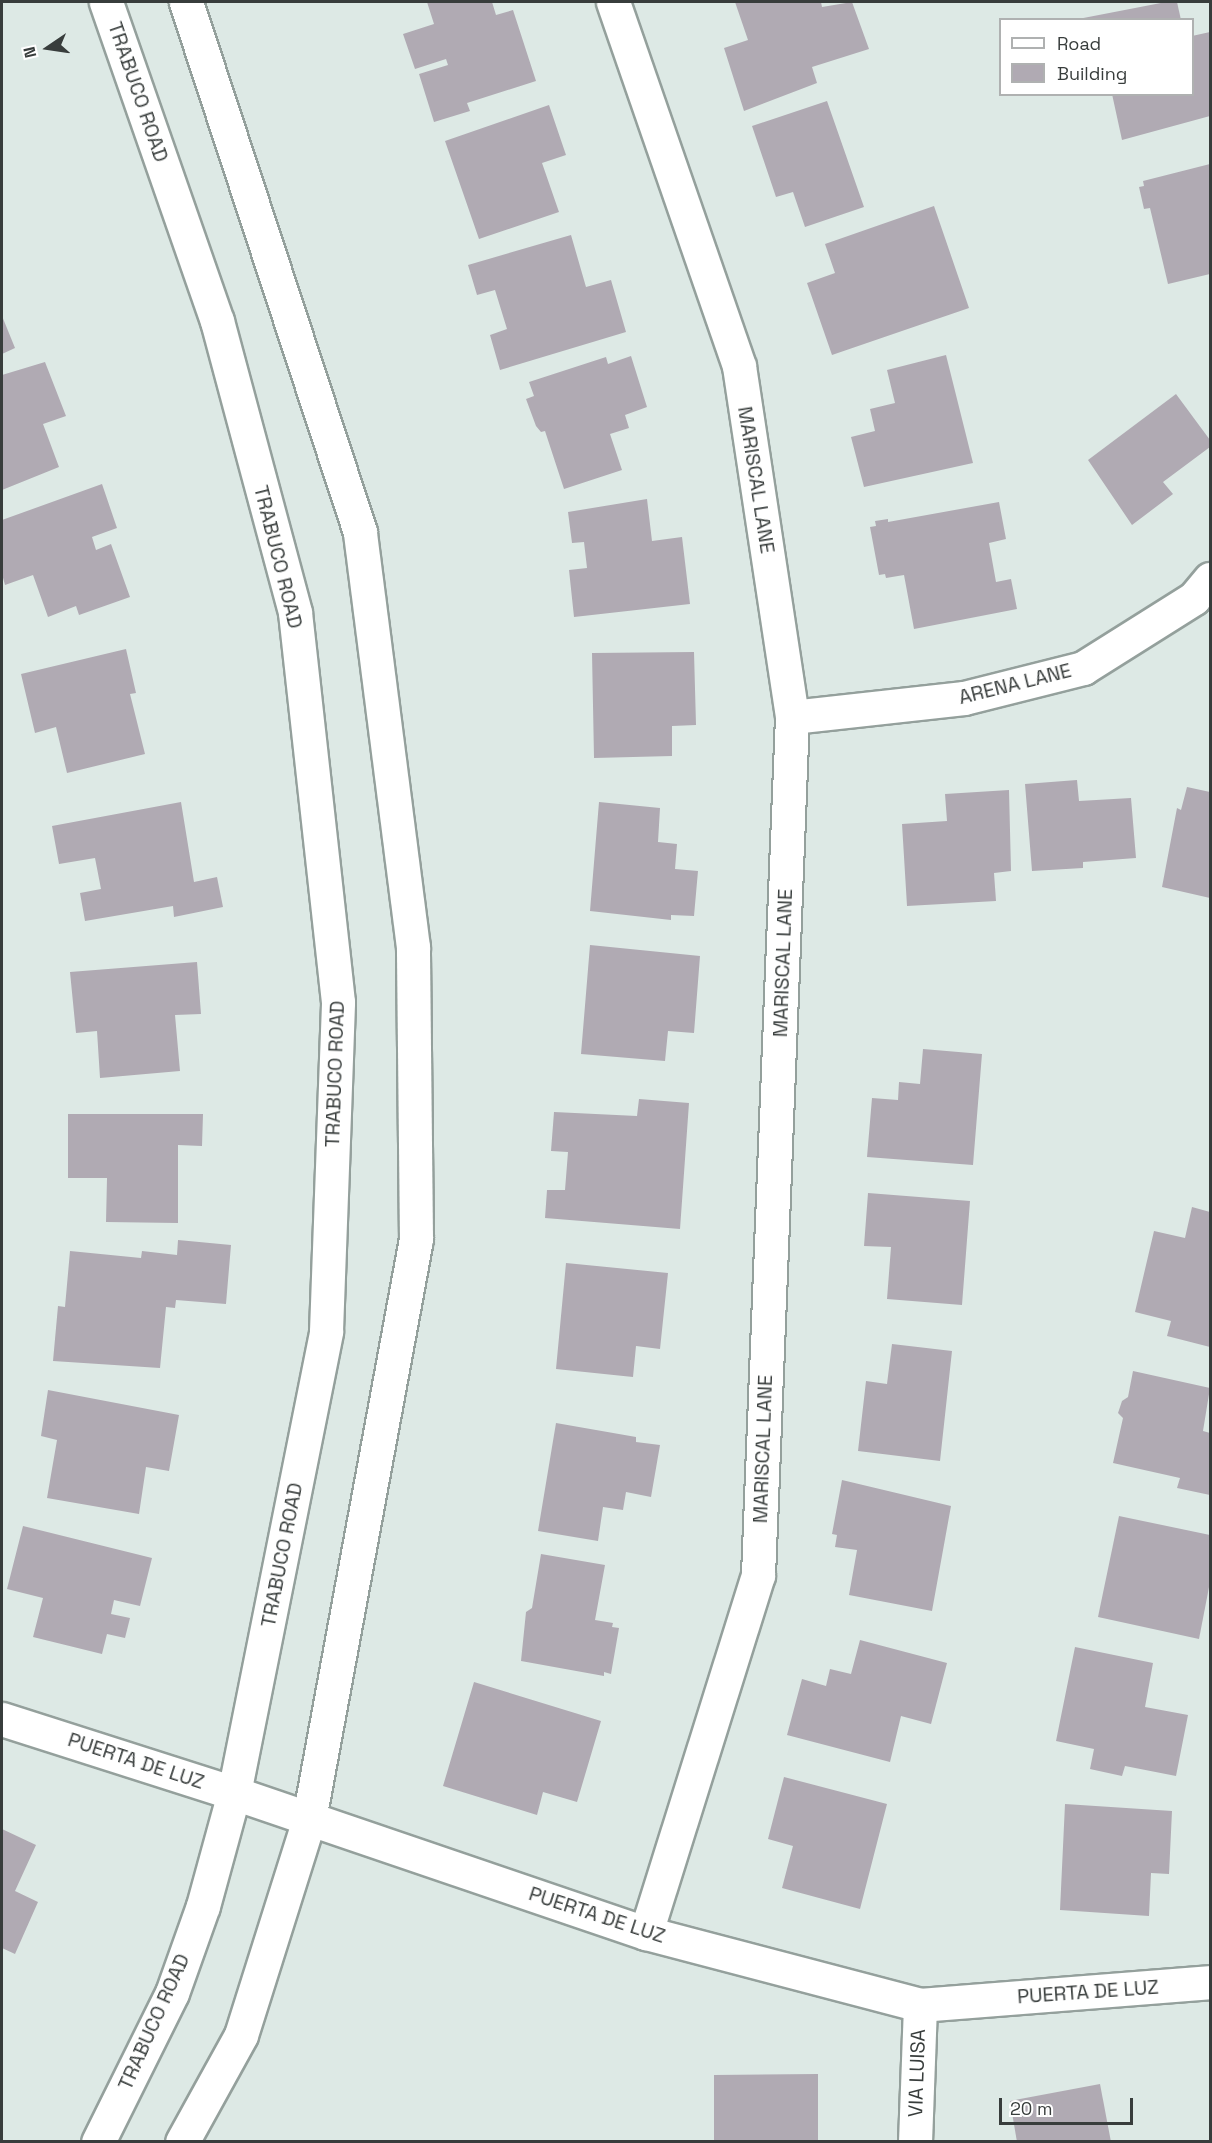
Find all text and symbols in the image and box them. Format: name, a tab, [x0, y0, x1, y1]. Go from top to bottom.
north arrow	[18, 18, 78, 78]
legend	[999, 18, 1194, 96]
street label: TRABUCO ROAD	[103, 19, 173, 165]
text: Road	[1057, 32, 1101, 55]
text: N	[19, 45, 41, 60]
text: Building	[1057, 62, 1127, 85]
street label: MARISCAL LANE	[732, 404, 780, 556]
street label: TRABUCO ROAD	[249, 483, 307, 631]
street label: ARENA LANE	[956, 658, 1074, 710]
street label: MARISCAL LANE	[768, 888, 798, 1038]
street label: TRABUCO ROAD	[320, 1000, 350, 1148]
street label: MARISCAL LANE	[748, 1374, 778, 1524]
street label: TRABUCO ROAD	[256, 1481, 308, 1629]
street label: PUERTA DE LUZ	[65, 1728, 207, 1794]
street label: PUERTA DE LUZ	[526, 1882, 668, 1948]
street label: TRABUCO ROAD	[113, 1950, 195, 2094]
street label: PUERTA DE LUZ	[1016, 1975, 1160, 2009]
street label: VIA LUISA	[903, 2028, 931, 2118]
scale bar	[1002, 2086, 1136, 2124]
text: 20 m	[1010, 2097, 1053, 2120]

